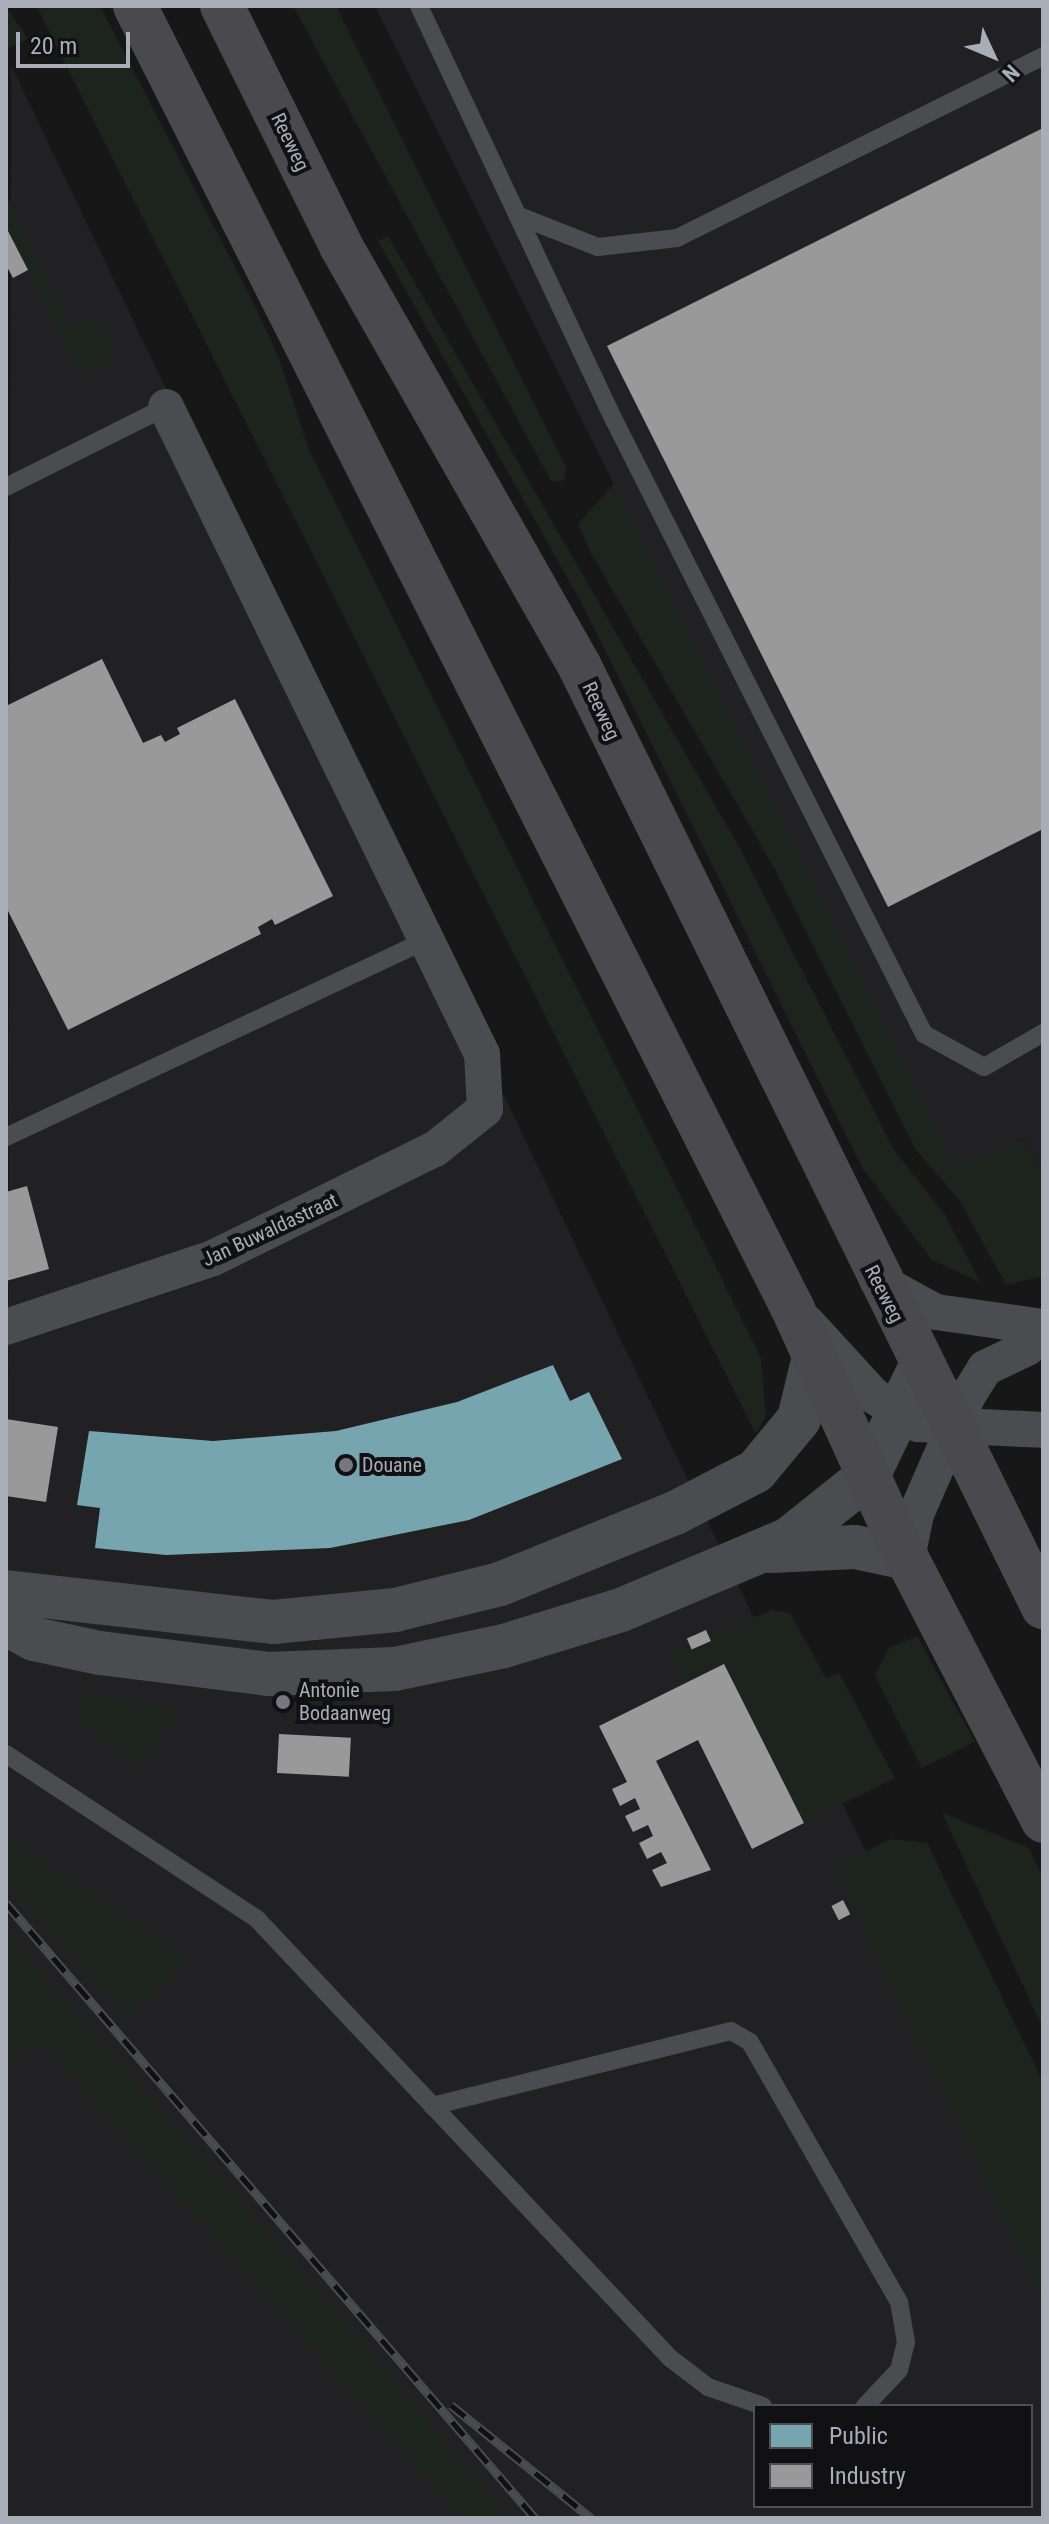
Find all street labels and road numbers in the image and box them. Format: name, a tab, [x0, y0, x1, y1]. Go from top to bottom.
street label: Reeweg	[266, 109, 314, 175]
street label: Reeweg	[577, 678, 625, 744]
street label: Jan Buwaldastraat	[198, 1188, 342, 1272]
street label: Reeweg	[859, 1261, 909, 1327]

